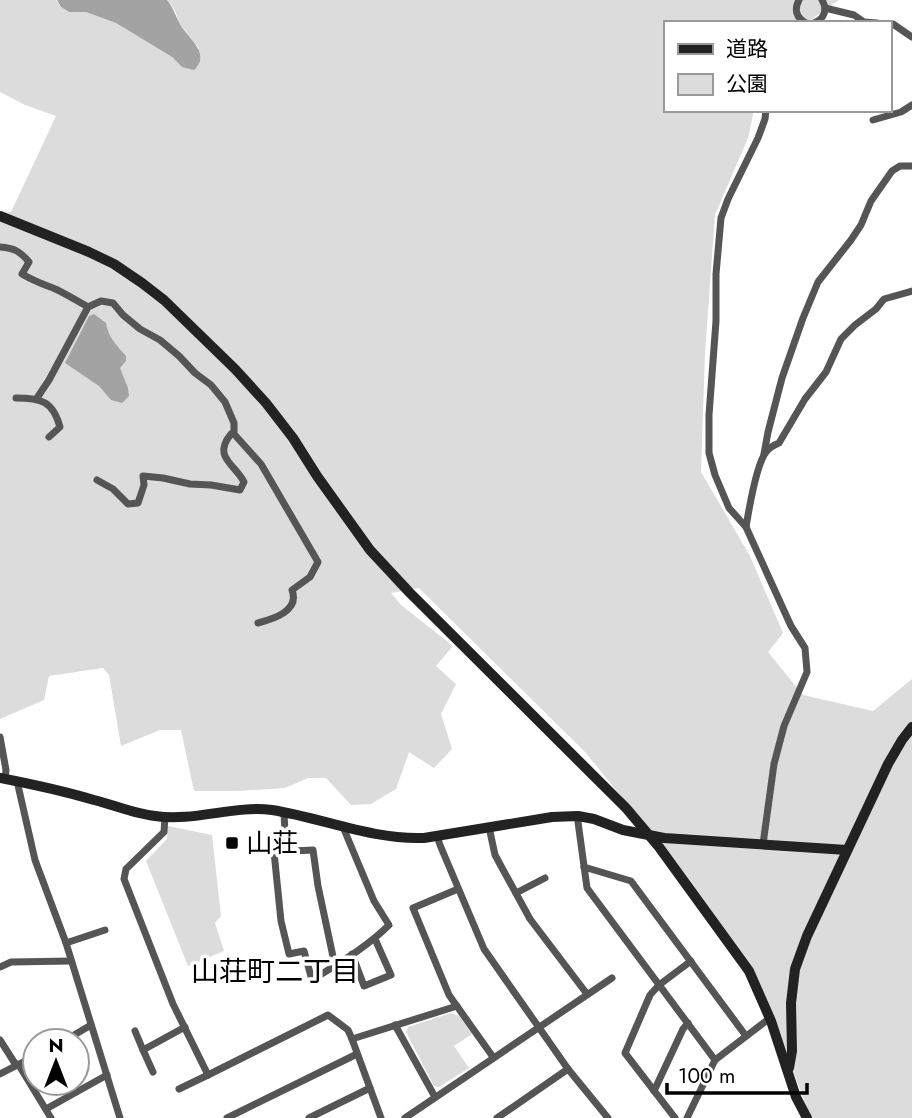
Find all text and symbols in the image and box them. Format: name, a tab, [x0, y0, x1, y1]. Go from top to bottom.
legend	[664, 21, 891, 112]
text: 道路	[726, 34, 768, 64]
text: 公園	[726, 69, 768, 99]
place label: 山荘	[246, 824, 298, 862]
marker: 山荘	[224, 835, 240, 851]
district label: 山荘町二丁目	[191, 951, 359, 992]
north arrow	[21, 1027, 91, 1097]
text: N	[48, 1032, 64, 1059]
scale bar	[667, 1052, 807, 1096]
text: 100 m	[678, 1061, 735, 1091]

